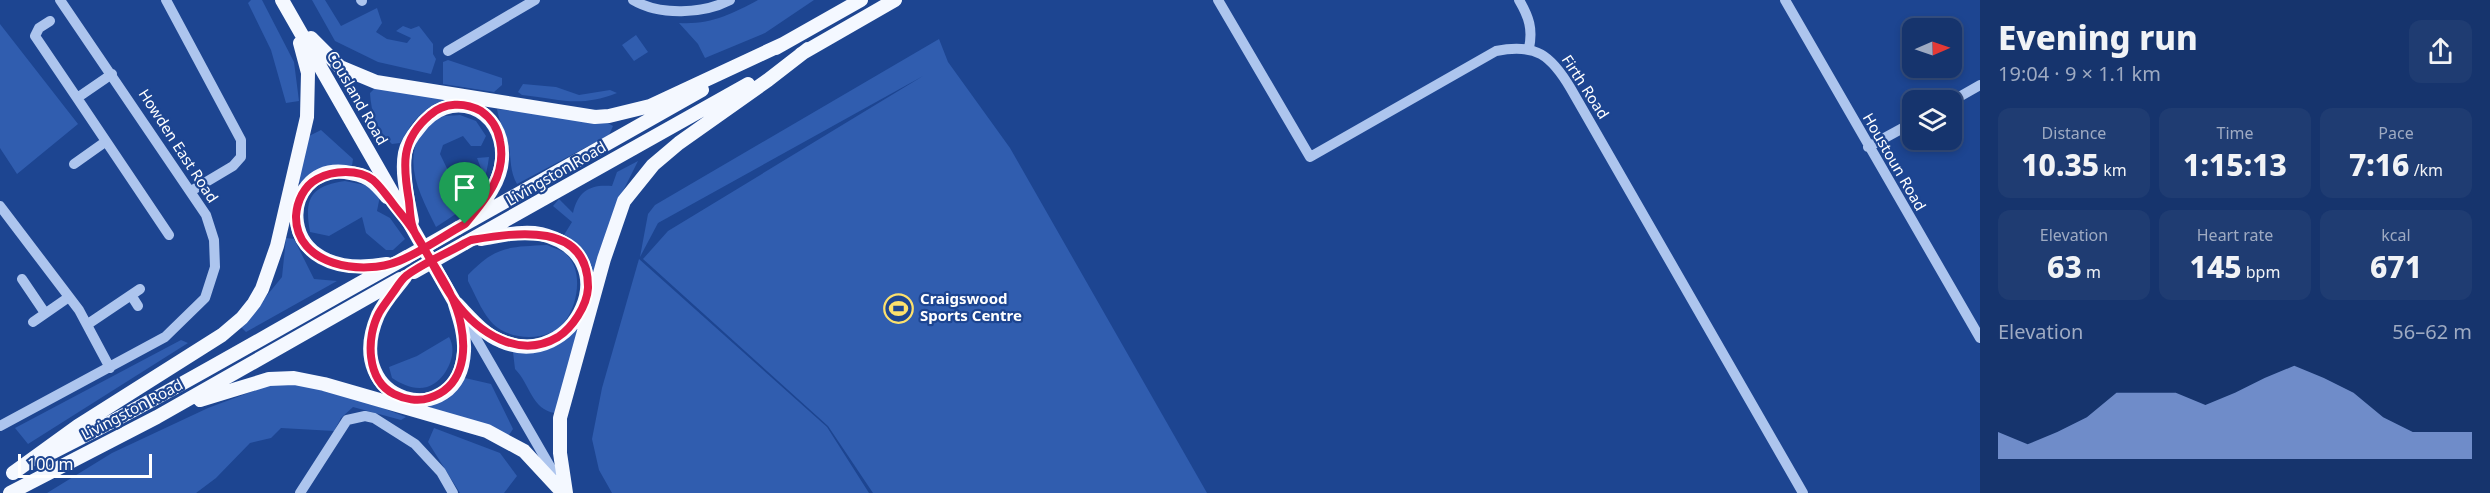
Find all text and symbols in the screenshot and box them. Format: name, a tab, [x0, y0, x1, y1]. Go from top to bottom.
text: Evening run	[1998, 15, 2198, 60]
north arrow	[1902, 18, 1962, 78]
map controls	[1902, 18, 1962, 150]
button: share	[2409, 20, 2472, 83]
street label: Cousland Road	[323, 47, 393, 148]
street label: Firth Road	[1558, 51, 1614, 122]
text: 19:04 · 9 × 1.1 km	[1998, 60, 2161, 87]
street label: Howden East Road	[135, 85, 223, 206]
button: layers	[1902, 90, 1962, 150]
street label: Houstoun Road	[1859, 109, 1931, 214]
text: Distance	[2042, 122, 2106, 144]
text: Time	[2216, 122, 2254, 144]
text: Pace	[2378, 122, 2414, 144]
street label: Livingston Road	[502, 136, 609, 210]
text: 10.35	[2021, 144, 2099, 185]
text: 1:15:13	[2183, 144, 2287, 185]
text: 7:16	[2349, 144, 2409, 185]
text: km	[2099, 159, 2127, 181]
text: /km	[2409, 159, 2443, 181]
pin	[439, 162, 490, 224]
icon: arrive	[448, 171, 481, 204]
text: Elevation	[2040, 224, 2108, 246]
text: Heart rate	[2197, 224, 2273, 246]
text: kcal	[2381, 224, 2411, 246]
text: 63	[2047, 246, 2082, 287]
text: 145	[2190, 246, 2242, 287]
text: 671	[2370, 246, 2422, 287]
text: m	[2082, 261, 2101, 283]
text: bpm	[2242, 261, 2280, 283]
place label: Craigswood Sports Centre	[920, 288, 1022, 325]
sports icon: Craigswood Sports Centre	[883, 292, 915, 324]
text: Elevation	[1998, 318, 2083, 345]
text: 56–62 m	[2392, 318, 2472, 345]
street label: Livingston Road	[77, 374, 186, 444]
scale bar	[18, 451, 152, 478]
text: 100 m	[27, 453, 74, 475]

